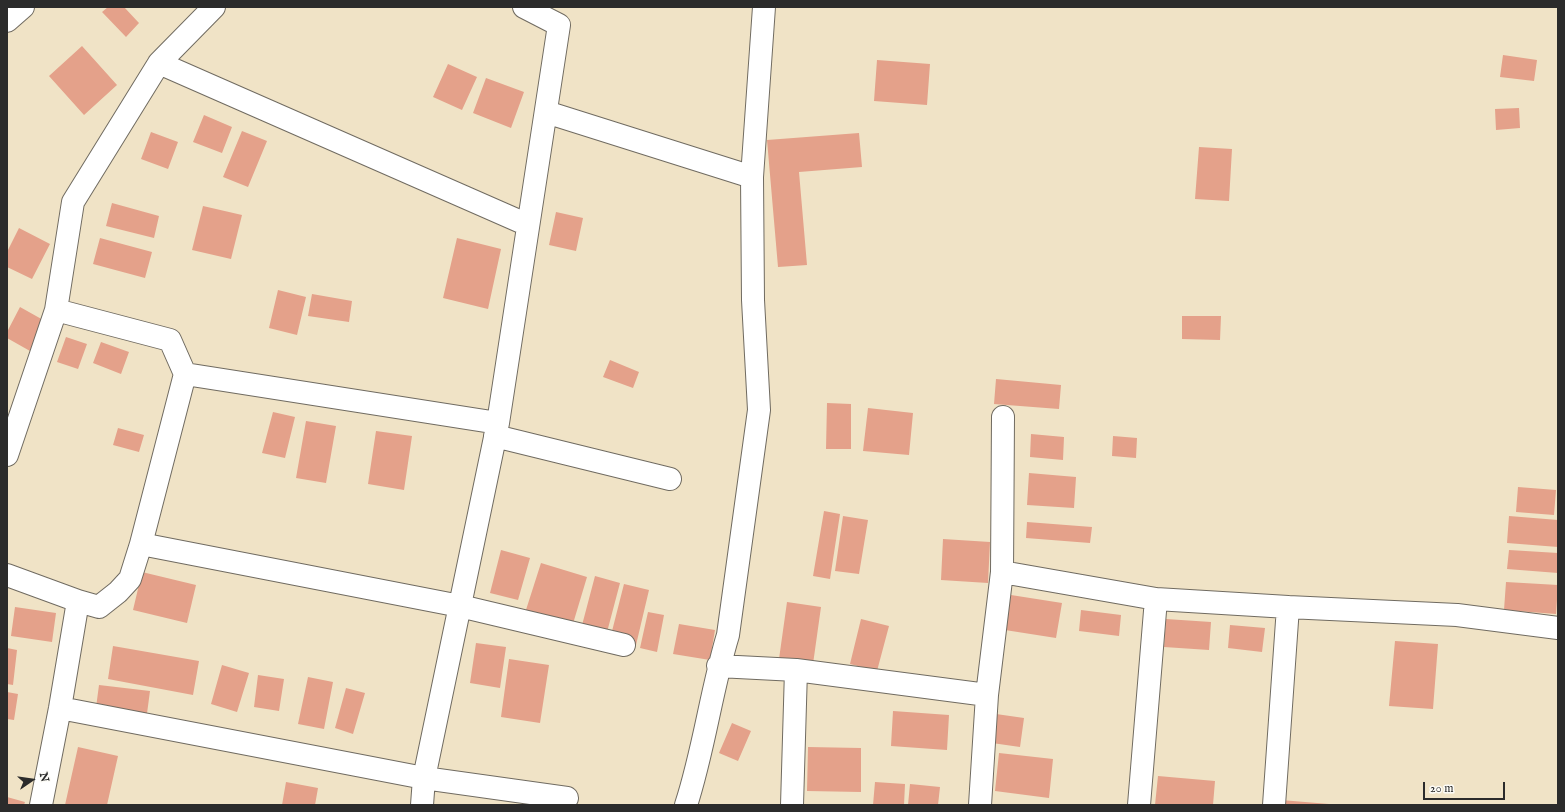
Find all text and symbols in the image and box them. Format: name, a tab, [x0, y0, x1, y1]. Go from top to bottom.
north arrow	[12, 760, 52, 800]
text: N	[36, 771, 52, 784]
scale bar	[1425, 774, 1507, 800]
text: 20 m	[1430, 781, 1453, 796]

